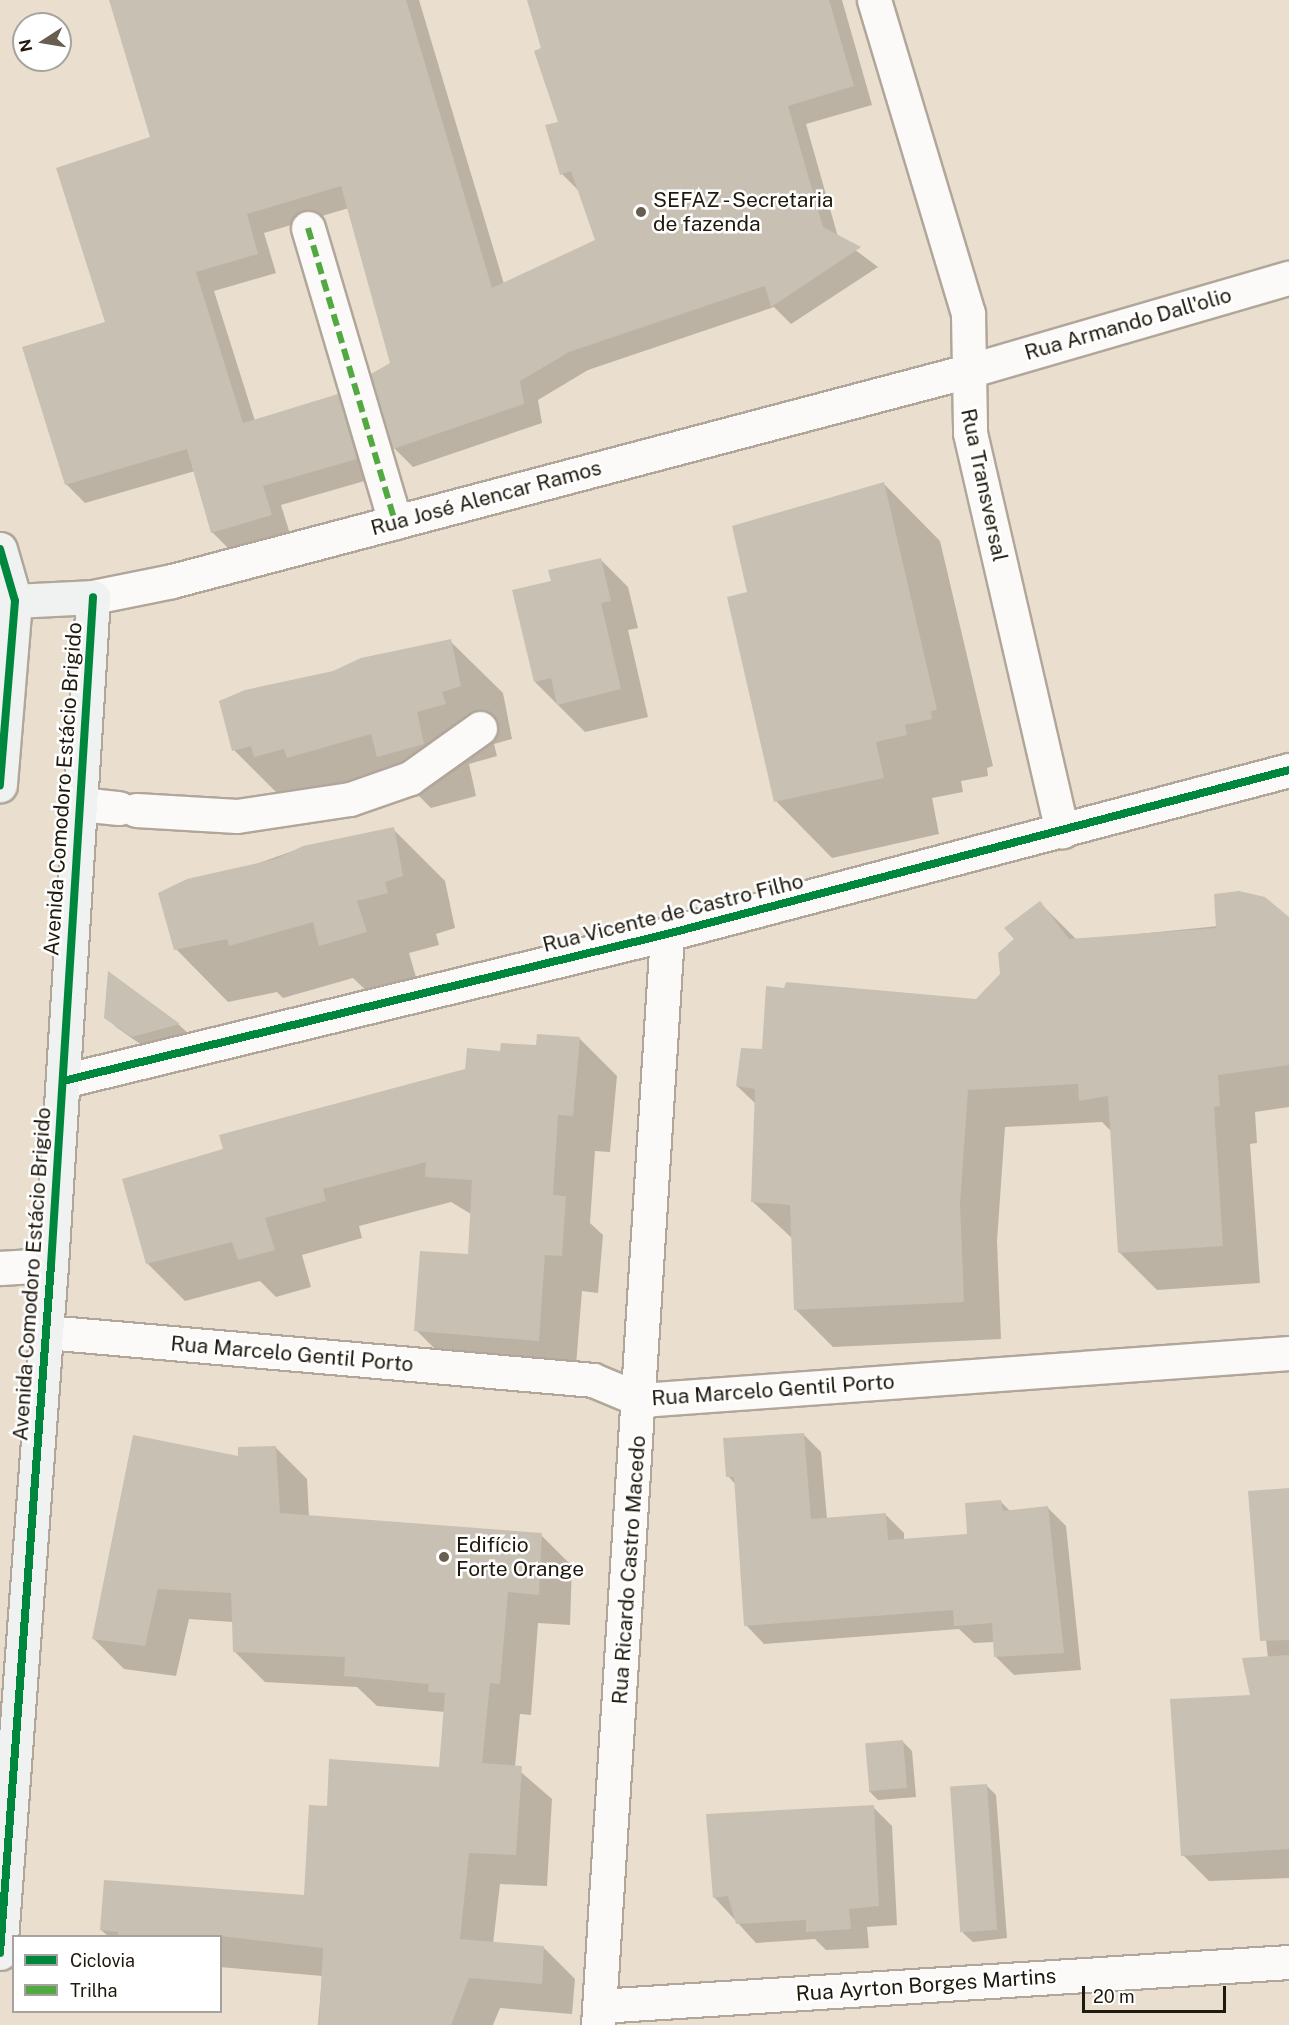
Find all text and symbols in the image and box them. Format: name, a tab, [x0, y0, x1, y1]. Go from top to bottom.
north arrow	[12, 12, 72, 72]
text: N	[15, 37, 36, 54]
place label: SEFAZ - Secretaria de fazenda	[653, 187, 839, 237]
marker: SEFAZ - Secretaria de fazenda	[634, 205, 648, 219]
street label: Rua Armando Dall'olio	[1022, 282, 1234, 366]
street label: Rua Transversal	[955, 406, 1013, 564]
street label: Rua José Alencar Ramos	[368, 455, 604, 541]
street label: Avenida Comodoro Estácio Brigido	[39, 621, 87, 957]
street label: Rua Vicente de Castro Filho	[539, 868, 807, 958]
street label: Avenida Comodoro Estácio Brigido	[8, 1106, 56, 1442]
street label: Rua Marcelo Gentil Porto	[169, 1331, 415, 1377]
street label: Rua Marcelo Gentil Porto	[651, 1369, 895, 1411]
street label: Rua Ricardo Castro Macedo	[607, 1435, 651, 1705]
place label: Edifício Forte Orange	[456, 1532, 584, 1582]
marker: Edifício Forte Orange	[437, 1550, 451, 1564]
legend	[12, 1935, 222, 2013]
text: Ciclovia	[70, 1950, 135, 1971]
street label: Rua Ayrton Borges Martins	[795, 1963, 1057, 2007]
scale bar	[1085, 1974, 1229, 2012]
text: Trilha	[70, 1980, 117, 2001]
text: 20 m	[1093, 1986, 1135, 2007]

